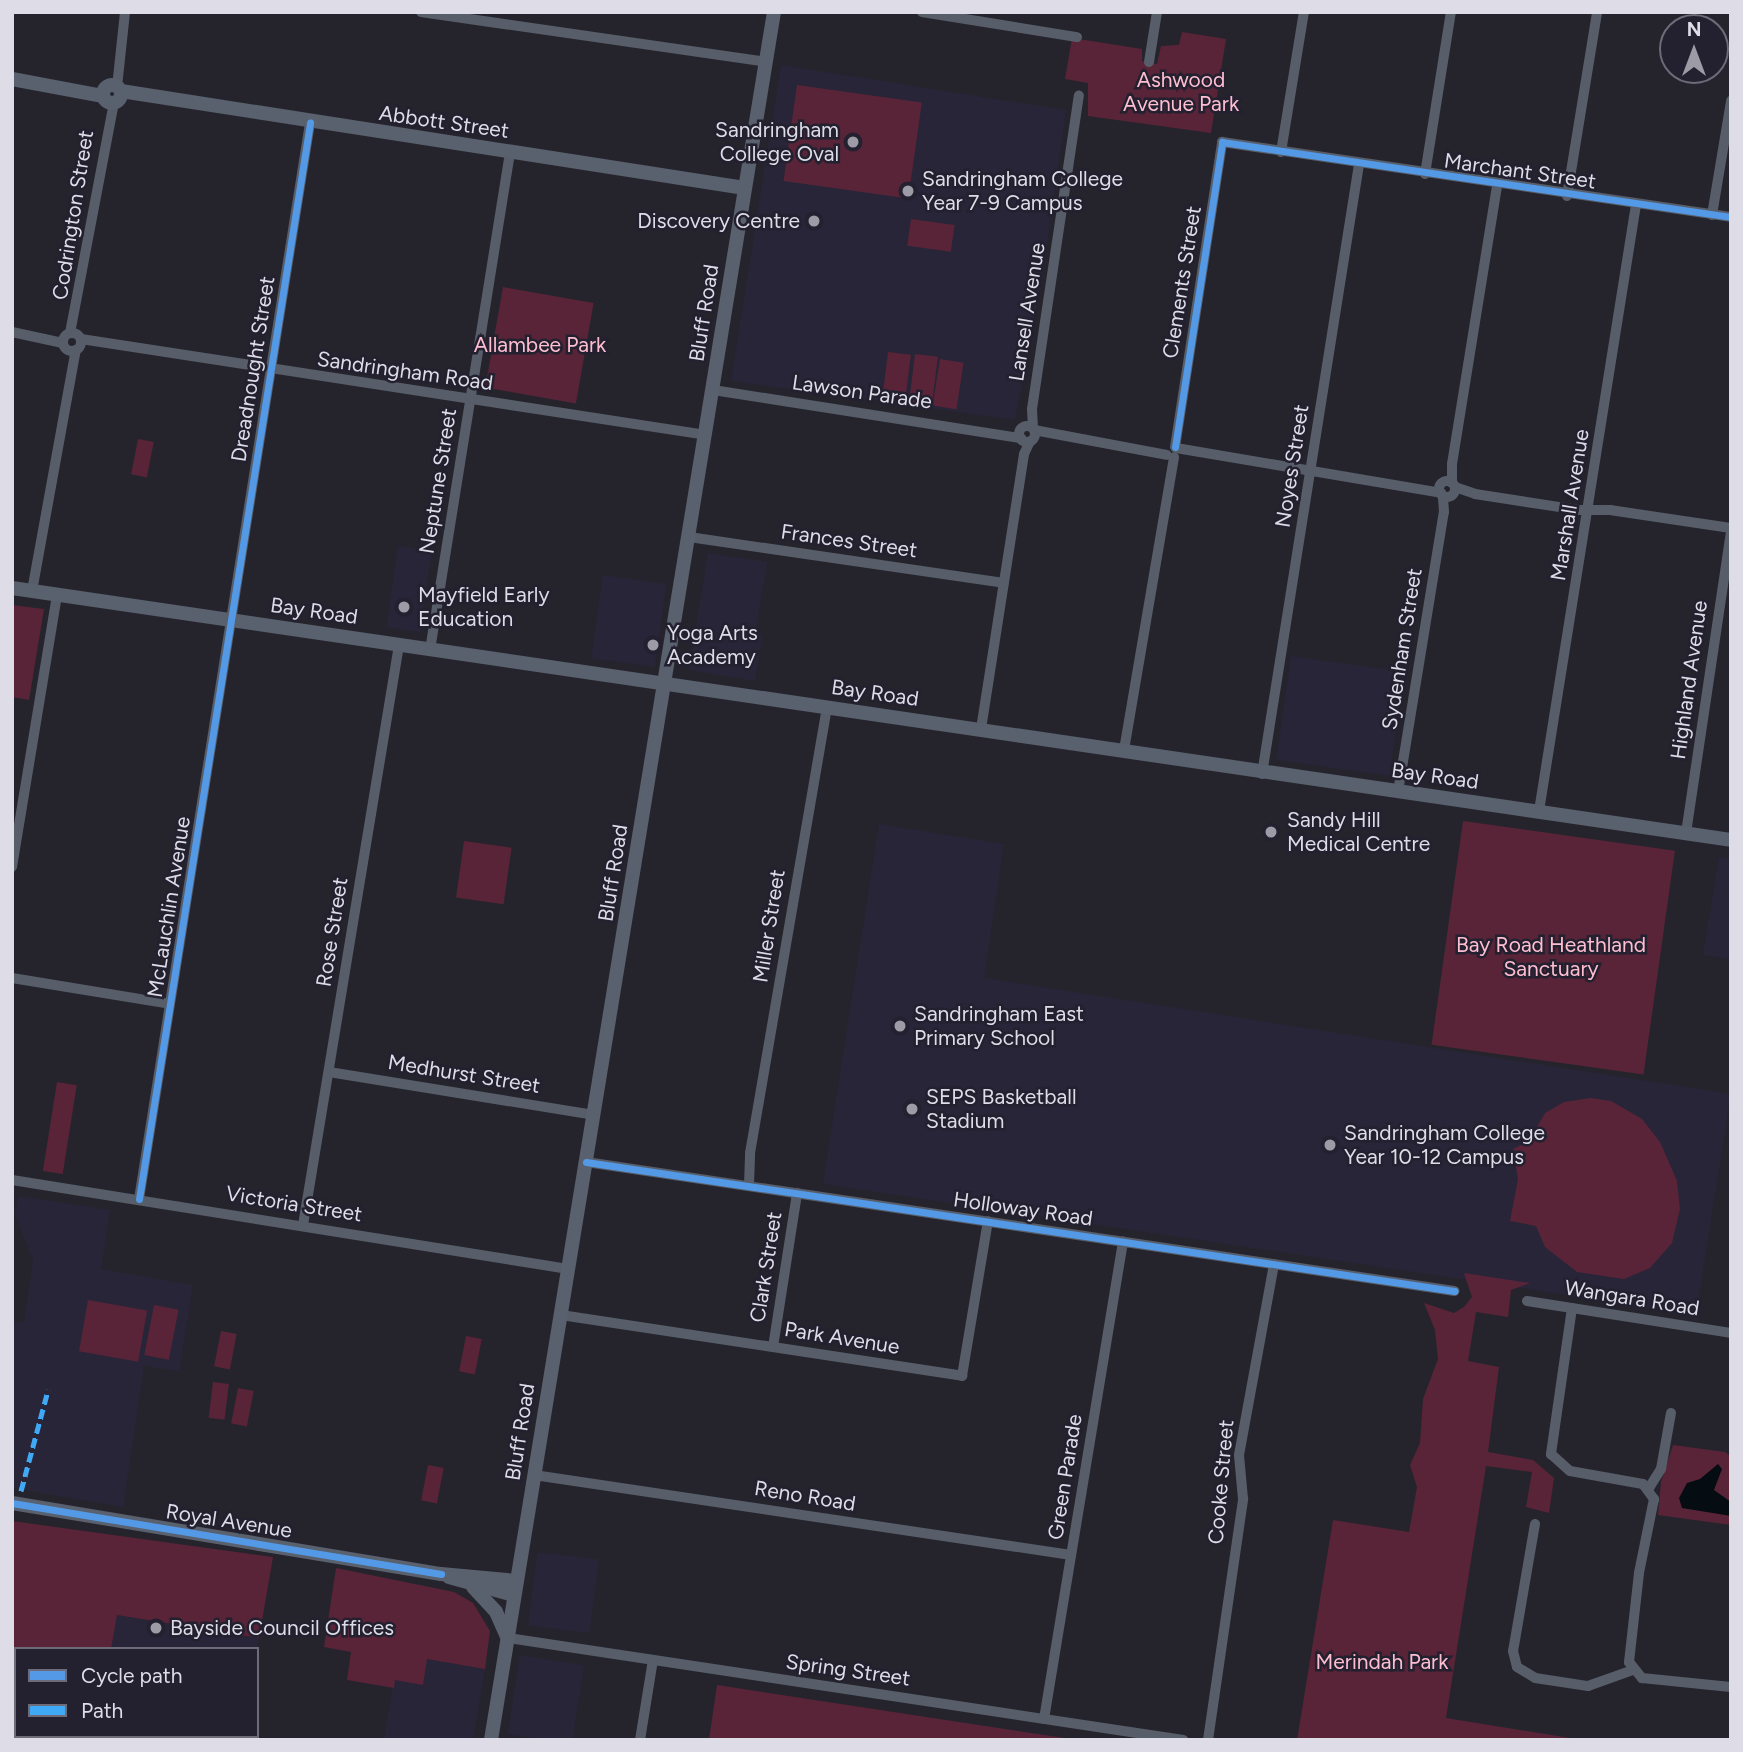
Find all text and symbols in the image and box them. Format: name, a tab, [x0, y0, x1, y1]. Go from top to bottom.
north arrow	[1659, 14, 1729, 84]
text: N	[1687, 18, 1701, 41]
park label: Ashwood Avenue Park	[1123, 67, 1239, 117]
street label: Abbott Street	[377, 100, 511, 144]
place label: Sandringham College Oval	[715, 117, 839, 167]
street label: Codrington Street	[47, 128, 99, 302]
marker: Sandringham College Oval	[845, 134, 861, 150]
street label: Marchant Street	[1442, 148, 1598, 194]
place label: Sandringham College Year 7-9 Campus	[922, 166, 1123, 216]
marker: Sandringham College Year 7-9 Campus	[900, 183, 916, 199]
street label: Clements Street	[1158, 204, 1206, 360]
place label: Discovery Centre	[637, 208, 800, 234]
marker: Discovery Centre	[806, 213, 822, 229]
street label: Lansell Avenue	[1004, 241, 1050, 383]
street label: Bluff Road	[684, 263, 724, 363]
street label: Dreadnought Street	[226, 274, 280, 464]
park label: Allambee Park	[474, 332, 606, 358]
street label: Sandringham Road	[315, 346, 495, 396]
street label: Lawson Parade	[790, 370, 934, 414]
street label: Noyes Street	[1270, 403, 1314, 529]
street label: Neptune Street	[414, 406, 462, 556]
street label: Marshall Avenue	[1546, 427, 1594, 583]
street label: Frances Street	[779, 519, 919, 563]
street label: Sydenham Street	[1377, 566, 1427, 732]
place label: Mayfield Early Education	[418, 582, 549, 632]
street label: Bay Road	[269, 592, 359, 630]
marker: Mayfield Early Education	[396, 599, 412, 615]
street label: Highland Avenue	[1665, 599, 1713, 761]
place label: Yoga Arts Academy	[667, 620, 758, 670]
marker: Yoga Arts Academy	[645, 637, 661, 653]
street label: Bay Road	[830, 674, 920, 712]
street label: Bay Road	[1390, 757, 1480, 795]
place label: Sandy Hill Medical Centre	[1287, 807, 1430, 857]
street label: McLauchlin Avenue	[142, 815, 196, 999]
marker: Sandy Hill Medical Centre	[1261, 822, 1281, 842]
street label: Bluff Road	[593, 823, 633, 923]
street label: Miller Street	[748, 868, 790, 984]
street label: Rose Street	[311, 875, 353, 989]
park label: Bay Road Heathland Sanctuary	[1456, 932, 1646, 982]
place label: Sandringham East Primary School	[914, 1001, 1084, 1051]
marker: Sandringham East Primary School	[892, 1018, 908, 1034]
street label: Medhurst Street	[386, 1050, 542, 1098]
place label: SEPS Basketball Stadium	[926, 1084, 1077, 1134]
marker: SEPS Basketball Stadium	[904, 1101, 920, 1117]
place label: Sandringham College Year 10-12 Campus	[1344, 1120, 1545, 1170]
marker: Sandringham College Year 10-12 Campus	[1322, 1137, 1338, 1153]
street label: Victoria Street	[224, 1181, 364, 1227]
street label: Holloway Road	[952, 1187, 1094, 1231]
street label: Clark Street	[745, 1210, 787, 1324]
street label: Wangara Road	[1563, 1275, 1701, 1321]
street label: Park Avenue	[783, 1316, 901, 1360]
street label: Bluff Road	[500, 1382, 540, 1482]
street label: Green Parade	[1043, 1412, 1087, 1542]
street label: Cooke Street	[1203, 1419, 1239, 1545]
street label: Reno Road	[753, 1476, 857, 1516]
street label: Royal Avenue	[164, 1499, 294, 1543]
place label: Bayside Council Offices	[170, 1615, 394, 1641]
marker: Bayside Council Offices	[148, 1620, 164, 1636]
legend	[14, 1647, 259, 1738]
street label: Spring Street	[784, 1649, 912, 1691]
park label: Merindah Park	[1316, 1649, 1448, 1675]
text: Cycle path	[81, 1663, 182, 1688]
text: Path	[81, 1698, 123, 1723]

